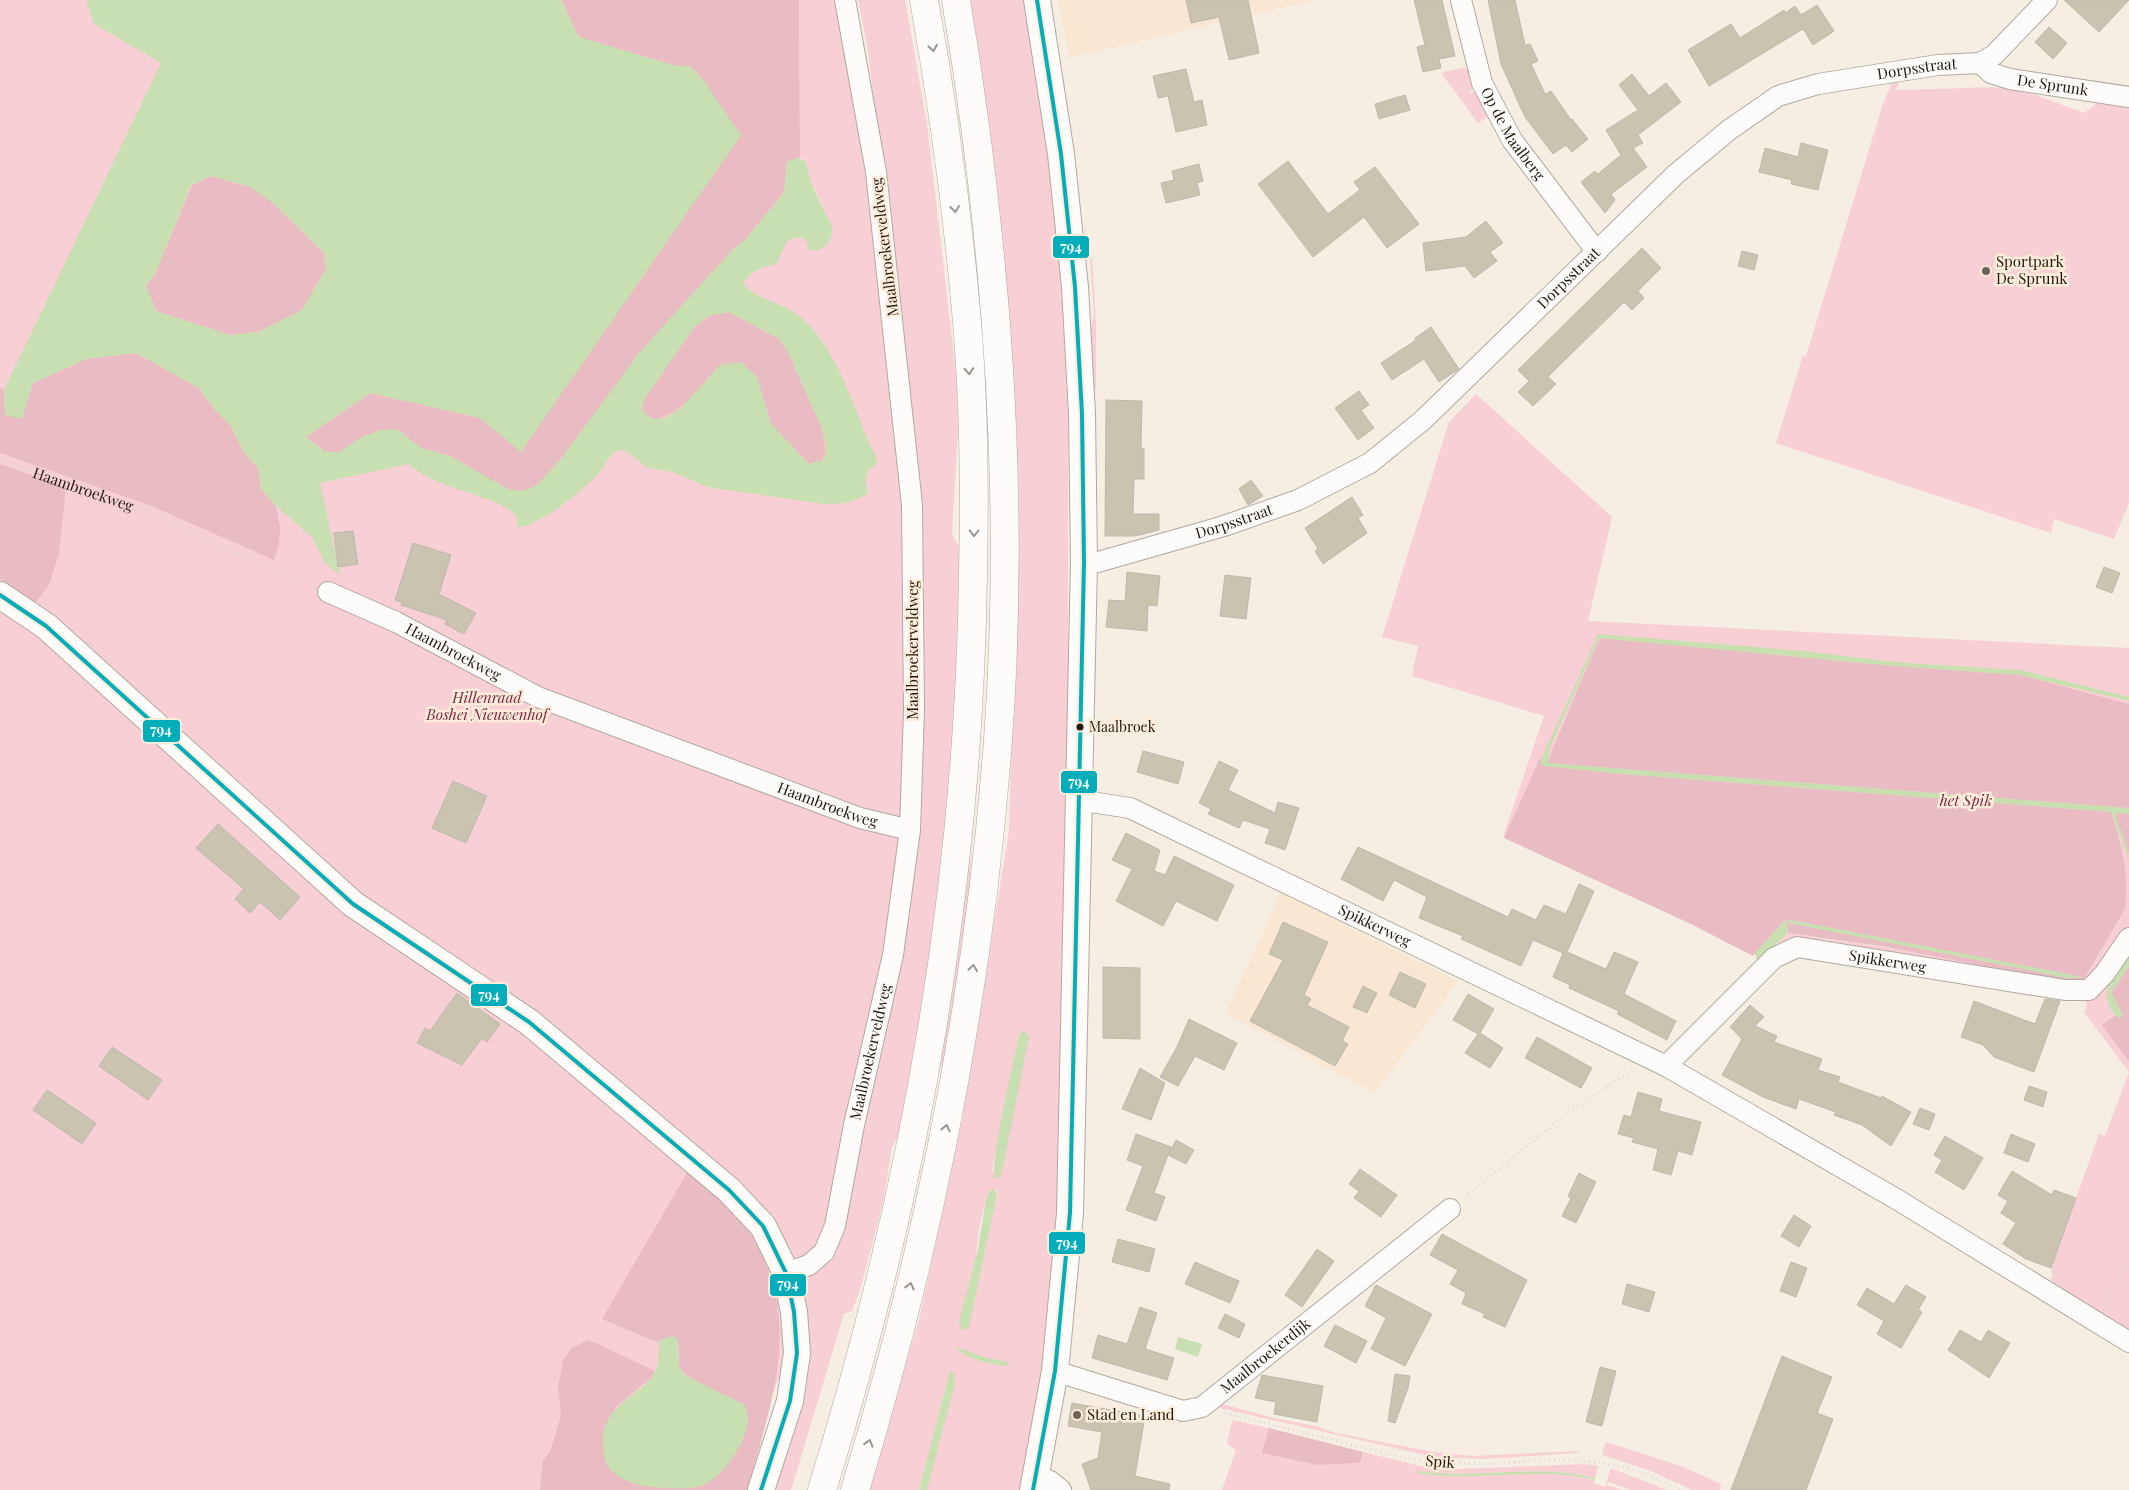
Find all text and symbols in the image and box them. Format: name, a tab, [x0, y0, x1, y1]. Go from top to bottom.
one-way arrow	[927, 44, 937, 52]
street label: Dorpsstraat	[1876, 53, 1958, 83]
street label: De Sprunk	[2016, 69, 2091, 100]
street label: Op de Maalberg	[1477, 83, 1550, 184]
street label: Maalbroekerveldweg	[866, 177, 902, 318]
one-way arrow	[949, 205, 960, 213]
line badge: 794	[1052, 235, 1090, 259]
text: 794	[1060, 237, 1082, 256]
street label: Dorpsstraat	[1532, 242, 1604, 313]
place label: Sportpark De Sprunk	[1996, 251, 2068, 288]
marker: Sportpark De Sprunk	[1980, 265, 1992, 277]
one-way arrow	[964, 367, 975, 375]
street label: Haambroekweg	[30, 462, 137, 516]
street label: Dorpsstraat	[1193, 498, 1276, 543]
one-way arrow	[969, 530, 979, 537]
street label: Maalbroekerveldweg	[902, 580, 922, 720]
street label: Haambroekweg	[402, 618, 505, 685]
park label: Hillenraad Boshei Nieuwenhof	[425, 687, 551, 724]
place label: Maalbroek	[1089, 717, 1156, 736]
line badge: 794	[142, 719, 181, 743]
text: 794	[150, 720, 172, 739]
marker: Maalbroek	[1075, 722, 1085, 732]
line badge: 794	[1060, 770, 1098, 794]
text: 794	[1068, 772, 1090, 791]
street label: Haambroekweg	[775, 777, 880, 831]
park label: het Spik	[1939, 790, 1993, 810]
street label: Spikkerweg	[1335, 899, 1415, 951]
street label: Spikkerweg	[1848, 944, 1928, 977]
one-way arrow	[968, 963, 978, 972]
street label: Maalbroekerveldweg	[844, 982, 895, 1122]
line badge: 794	[470, 983, 508, 1007]
text: 794	[478, 985, 500, 1004]
one-way arrow	[940, 1123, 951, 1132]
line badge: 794	[1048, 1231, 1086, 1255]
text: 794	[1056, 1233, 1078, 1252]
line badge: 794	[769, 1273, 807, 1297]
text: 794	[777, 1274, 799, 1293]
one-way arrow	[904, 1282, 915, 1291]
street label: Maalbroekerdijk	[1216, 1313, 1315, 1398]
place label: Stad en Land	[1087, 1404, 1175, 1424]
marker: Stad en Land	[1071, 1409, 1083, 1421]
one-way arrow	[864, 1440, 874, 1448]
street label: Spik	[1425, 1450, 1456, 1472]

